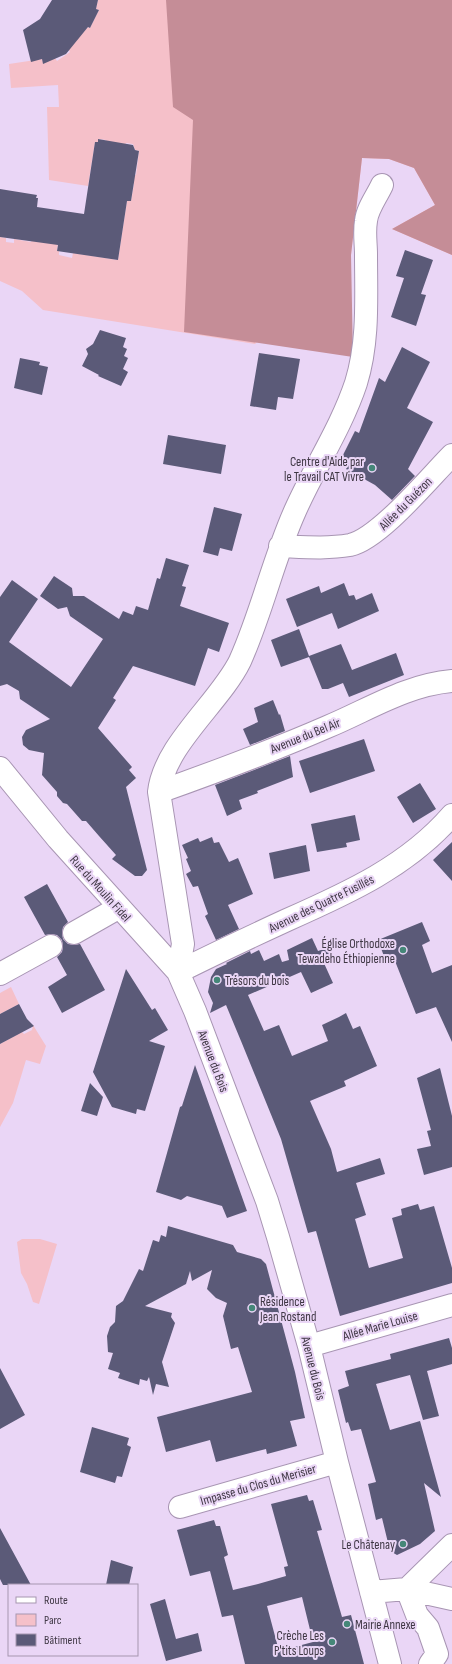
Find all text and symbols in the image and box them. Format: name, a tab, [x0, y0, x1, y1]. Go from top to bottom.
place label: Centre d'Aide par le Travail CAT Vivre	[284, 454, 364, 485]
marker: Centre d'Aide par le Travail CAT Vivre	[367, 463, 377, 473]
street label: Allée du Guézon	[375, 474, 436, 534]
street label: Avenue du Bel Air	[267, 715, 343, 758]
street label: Rue du Moulin Fidel	[66, 852, 134, 925]
street label: Avenue des Quatre Fusillés	[265, 871, 377, 937]
place label: Église Orthodoxe Tewadeho Éthiopienne	[297, 936, 395, 967]
marker: Église Orthodoxe Tewadeho Éthiopienne	[398, 945, 408, 955]
place label: Trésors du bois	[225, 973, 290, 989]
marker: Trésors du bois	[212, 975, 222, 985]
street label: Avenue du Bois	[194, 1027, 232, 1095]
place label: Résidence Jean Rostand	[259, 1294, 316, 1325]
marker: Résidence Jean Rostand	[247, 1303, 257, 1313]
street label: Allée Marie Louise	[340, 1308, 420, 1345]
street label: Avenue du Bois	[297, 1334, 329, 1402]
street label: Impasse du Clos du Merisier	[199, 1461, 318, 1509]
place label: Le Châtenay	[342, 1537, 395, 1553]
marker: Le Châtenay	[398, 1539, 408, 1549]
legend	[8, 1584, 138, 1656]
text: Route	[44, 1593, 68, 1608]
text: Parc	[44, 1613, 62, 1628]
place label: Mairie Annexe	[355, 1617, 416, 1633]
marker: Mairie Annexe	[342, 1619, 352, 1629]
place label: Crèche Les P'tits Loups	[274, 1628, 324, 1659]
text: Bâtiment	[44, 1633, 82, 1648]
marker: Crèche Les P'tits Loups	[327, 1637, 337, 1647]

